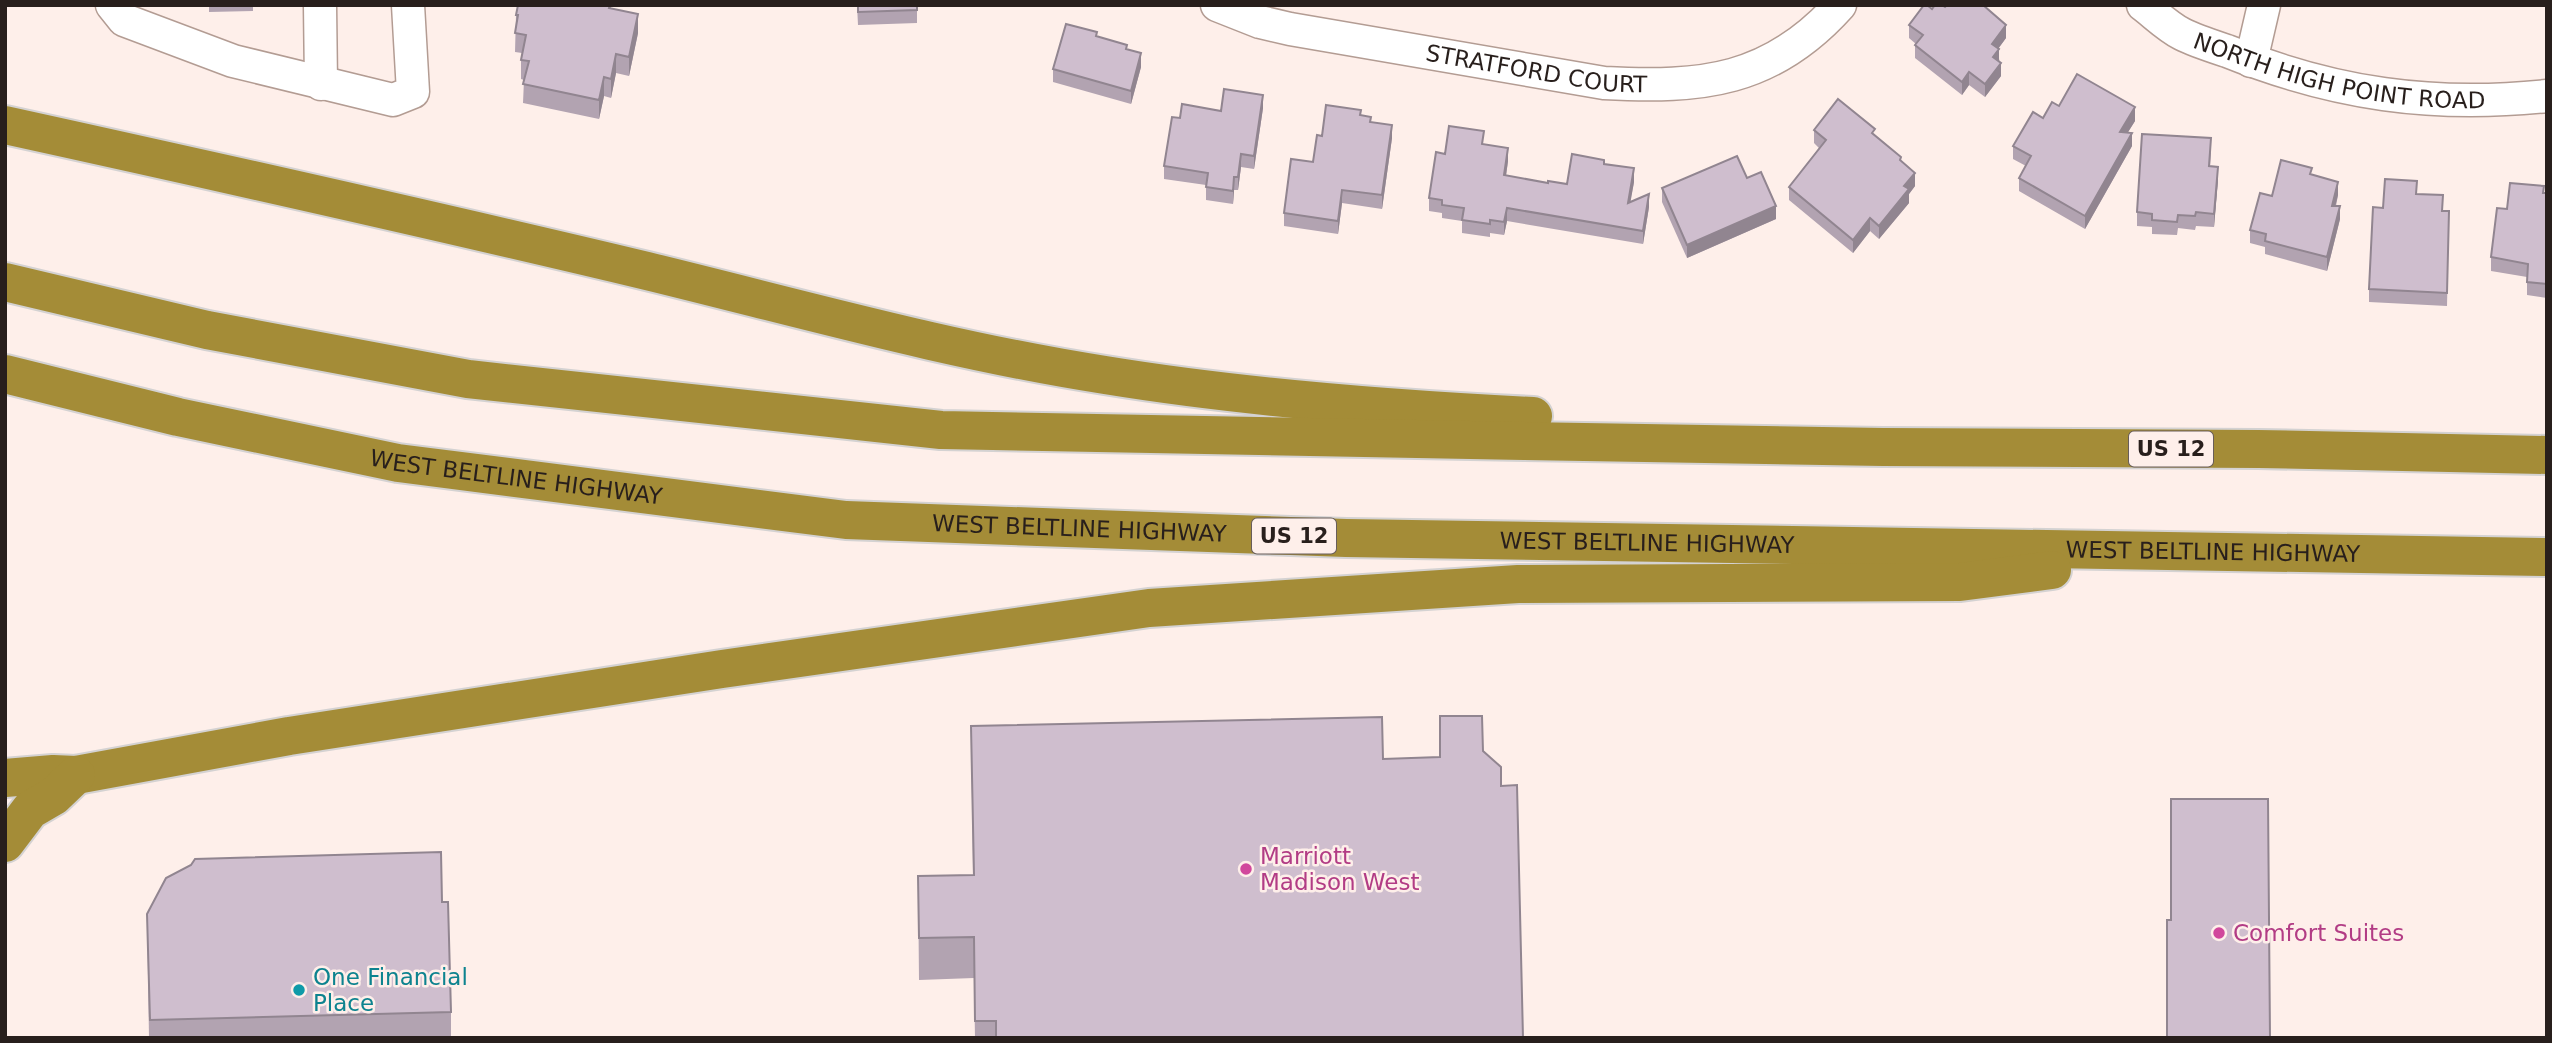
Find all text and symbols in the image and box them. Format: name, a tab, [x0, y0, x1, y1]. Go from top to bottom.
street label: NORTH HIGH POINT ROAD	[2190, 27, 2485, 113]
street label: STRATFORD COURT	[1424, 40, 1648, 97]
road number: US 12	[2129, 432, 2213, 466]
street label: WEST BELTLINE HIGHWAY	[368, 444, 665, 510]
street label: WEST BELTLINE HIGHWAY	[931, 510, 1228, 547]
road number: US 12	[1252, 518, 1336, 554]
street label: WEST BELTLINE HIGHWAY	[1499, 527, 1796, 558]
street label: WEST BELTLINE HIGHWAY	[2065, 536, 2361, 567]
place label: Marriott Madison West	[1260, 843, 1419, 895]
marker: Marriott Madison West	[1238, 861, 1254, 877]
place label: Comfort Suites	[2233, 920, 2404, 946]
marker: Comfort Suites	[2211, 925, 2227, 941]
place label: One Financial Place	[313, 964, 468, 1016]
marker: One Financial Place	[291, 982, 307, 998]

